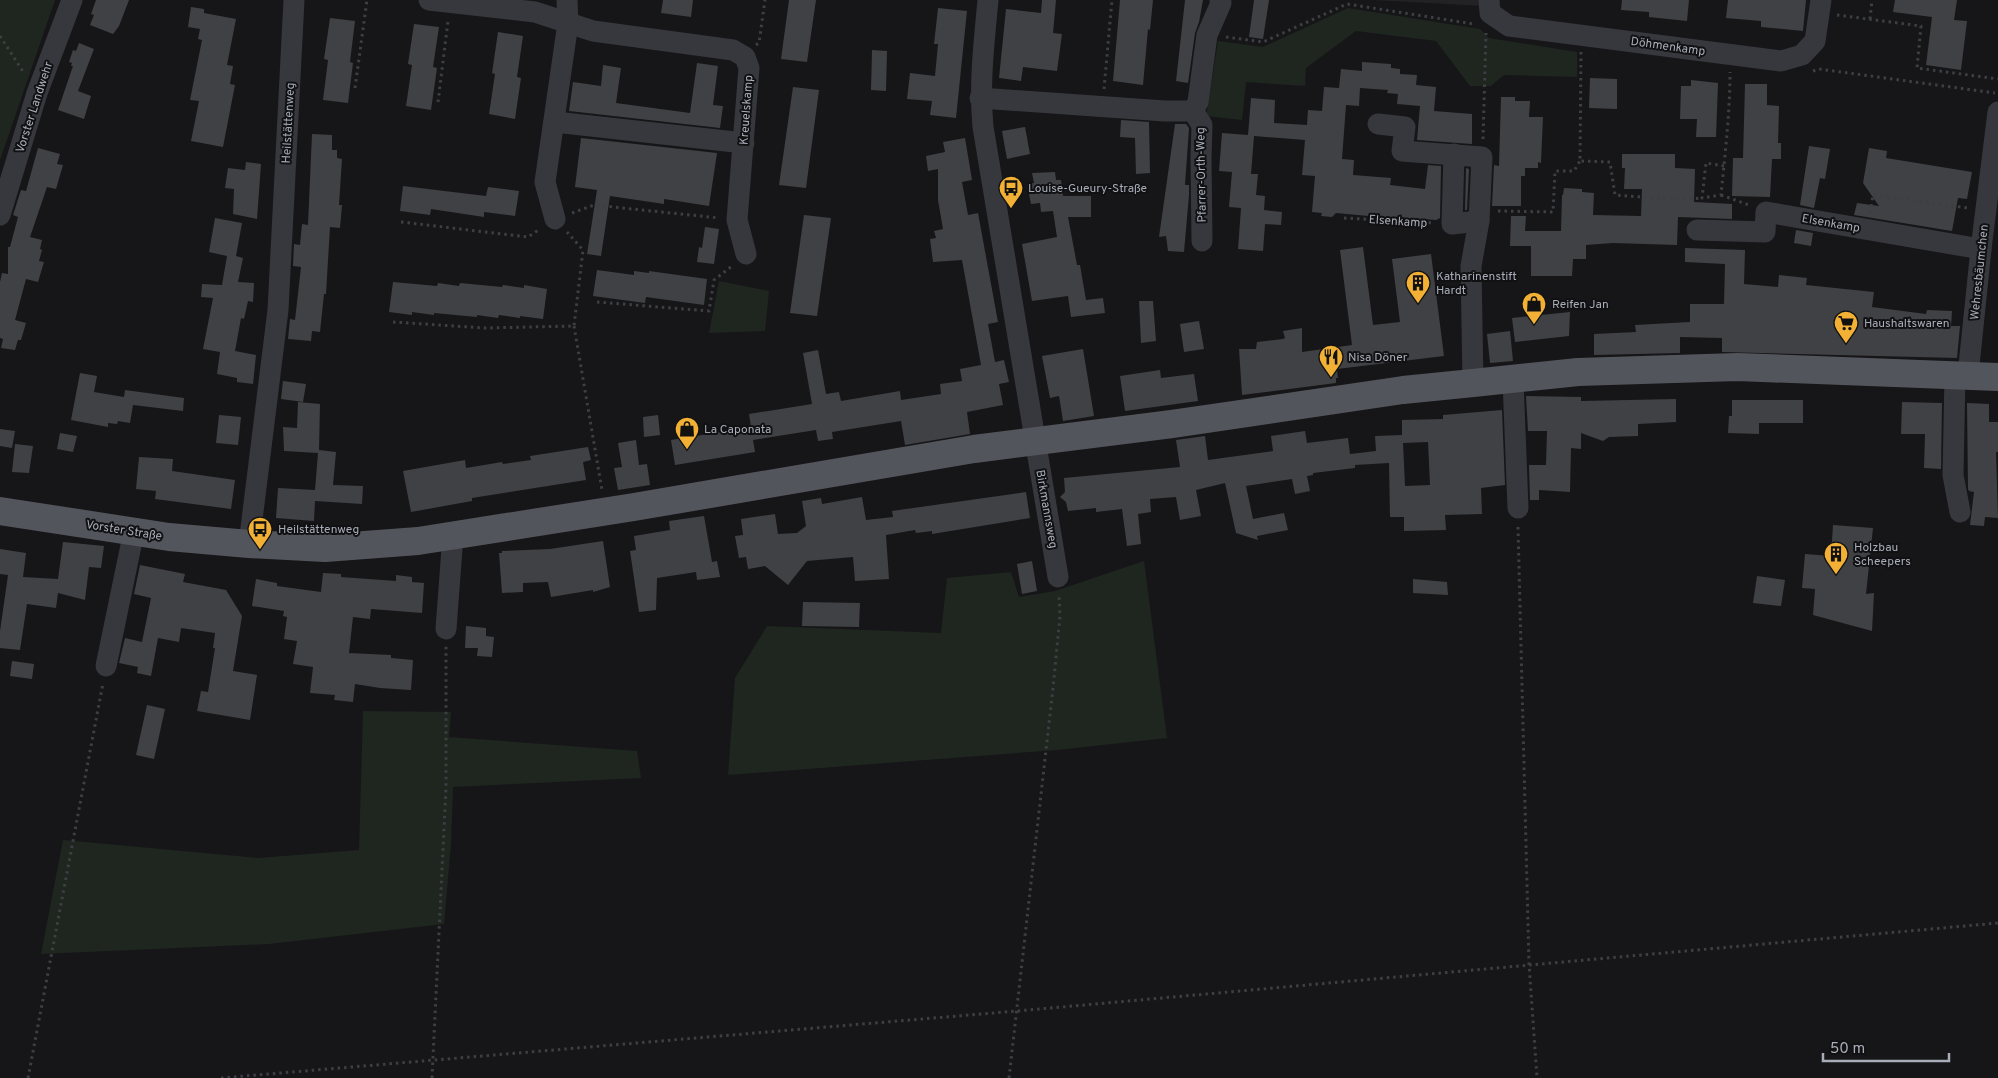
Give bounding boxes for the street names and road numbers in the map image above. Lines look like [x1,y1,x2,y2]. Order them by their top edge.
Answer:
street label: Döhmenkamp [1630,34,1706,60]
street label: Vorster Landwehr [13,59,57,155]
street label: Kreuelskamp [737,74,757,146]
street label: Heilstättenweg [279,82,299,164]
street label: Pfarrer-Orth-Weg [1193,127,1211,223]
street label: Elsenkamp [1800,211,1861,237]
street label: Elsenkamp [1368,212,1428,232]
street label: Wehresbäumchen [1967,224,1993,321]
street label: Birkmannsweg [1031,469,1061,550]
street label: Vorster Straße [85,517,163,545]

